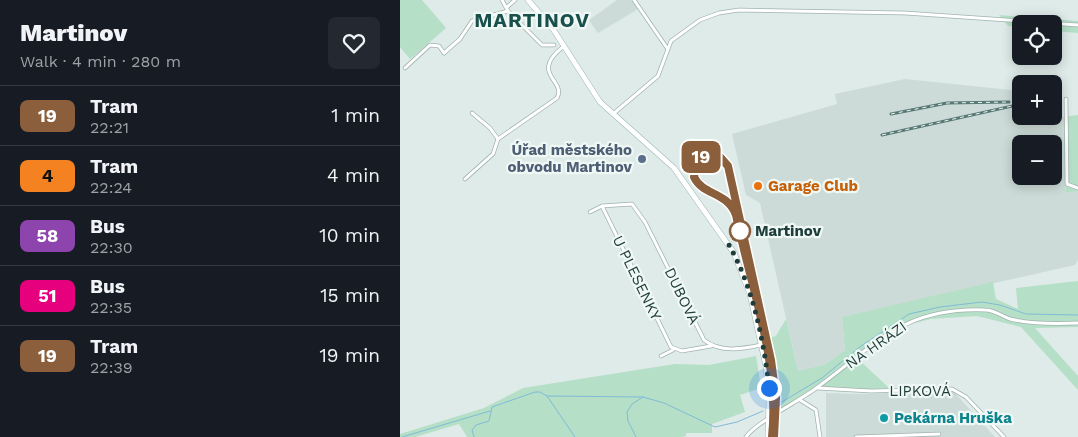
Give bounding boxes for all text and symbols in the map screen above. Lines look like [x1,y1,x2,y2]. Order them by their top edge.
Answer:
district label: MARTINOV [474,8,590,32]
map controls [1012,15,1062,185]
button: locate [1012,15,1062,65]
button: heart [328,17,380,69]
text: Martinov [20,19,127,47]
text: Walk · 4 min · 280 m [20,52,181,71]
button: + [1012,75,1062,125]
text: Tram [90,95,138,118]
text: 1 min [331,104,380,127]
text: 19 [38,105,57,126]
text: 22:21 [90,118,129,137]
button: − [1012,135,1062,185]
place label: Úřad městského obvodu Martinov [507,141,633,176]
line badge: 19 [678,141,724,173]
text: 19 [692,146,710,167]
marker: Úřad městského obvodu Martinov [636,153,648,165]
text: Tram [90,155,138,178]
text: 4 min [327,164,380,187]
text: 4 [42,165,53,186]
place label: Garage Club [768,177,858,195]
text: 22:24 [90,178,132,197]
marker: Garage Club [752,180,764,192]
text: Bus [90,215,125,238]
marker: Martinov [729,220,751,242]
place label: Martinov [755,222,822,240]
text: 10 min [319,224,380,247]
text: 58 [37,225,58,246]
street label: U PLESENKY [609,233,665,324]
text: 22:30 [90,238,133,257]
street label: DUBOVÁ [661,265,703,327]
text: Bus [90,275,125,298]
text: 15 min [320,284,380,307]
text: 51 [38,285,57,306]
text: 22:35 [90,298,132,317]
street label: NA HRÁZI [842,317,910,373]
text: Tram [90,335,138,358]
text: 19 min [319,344,380,367]
text: 19 [38,345,57,366]
text: 22:39 [90,358,133,377]
your location [757,376,782,401]
street label: LIPKOVÁ [889,382,951,400]
place label: Pekárna Hruška [894,409,1012,427]
marker: Pekárna Hruška [878,412,890,424]

